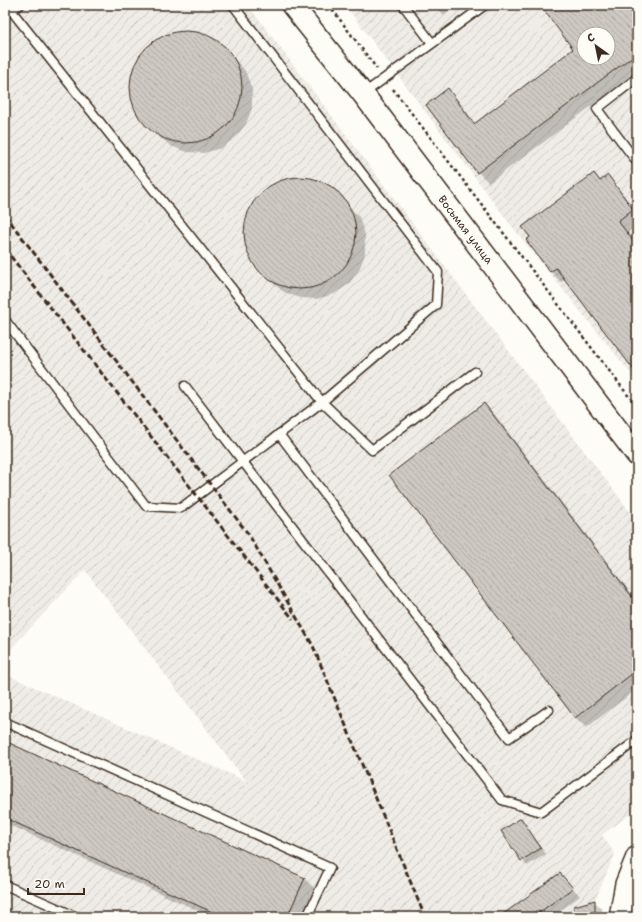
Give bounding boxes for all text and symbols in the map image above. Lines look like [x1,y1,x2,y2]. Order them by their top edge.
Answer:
north arrow [576,26,616,66]
text: С [584,30,598,46]
street label: Восьмая улица [435,192,497,267]
scale bar [28,870,84,896]
text: 20 m [34,876,65,892]

